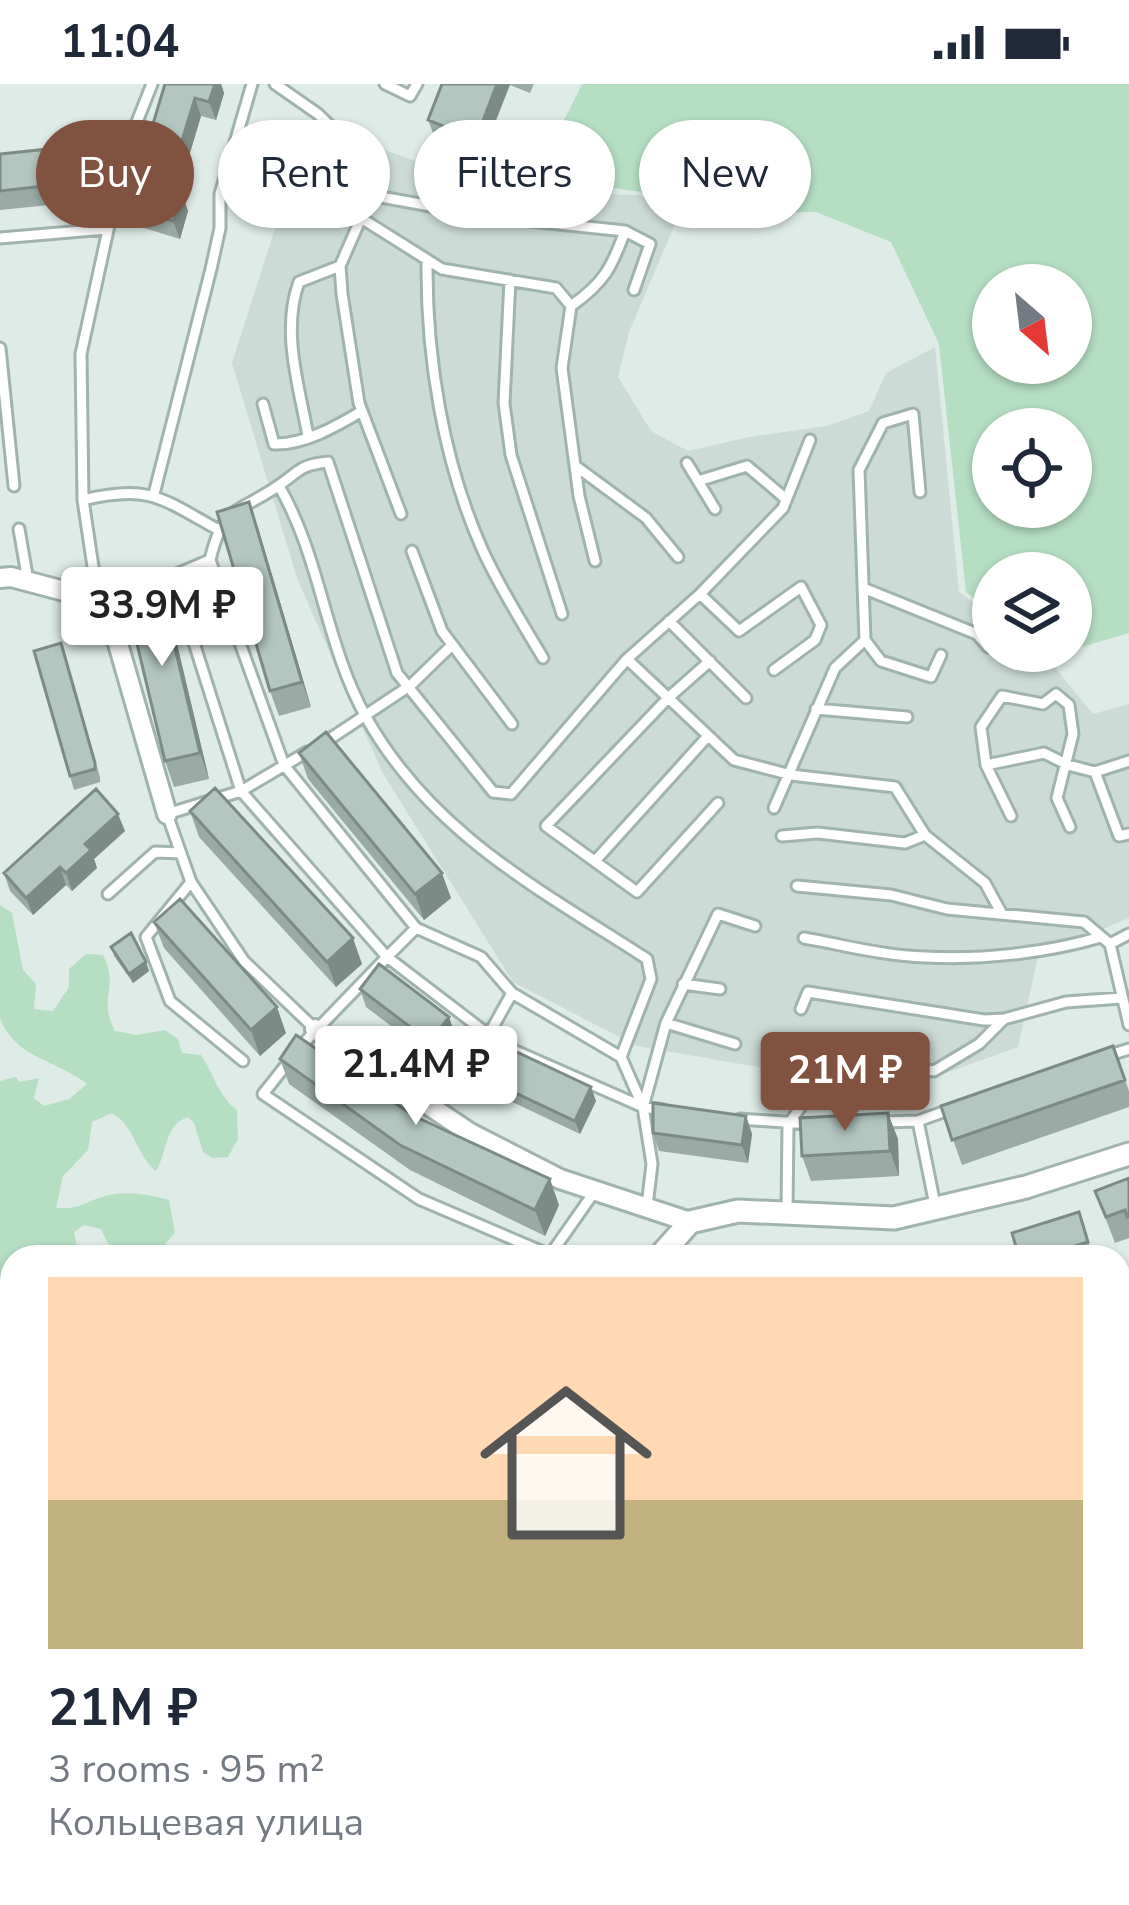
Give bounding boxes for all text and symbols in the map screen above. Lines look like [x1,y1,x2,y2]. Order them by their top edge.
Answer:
text: 11:04 [60,12,179,73]
chip: Buy [36,120,194,228]
chip: Rent [218,120,390,228]
chip: Filters [414,120,615,228]
chip: New [639,120,811,228]
north arrow [972,264,1092,384]
map controls [972,264,1092,672]
button: locate [972,408,1092,528]
button: layers [972,552,1092,672]
pin: 33.9M ₽ [51,567,273,669]
text: 33.9M ₽ [88,579,236,632]
pin: 21.4M ₽ [305,1026,527,1128]
pin: 21M ₽ [761,1032,929,1134]
text: 21.4M ₽ [342,1038,490,1091]
text: 21M ₽ [788,1044,902,1097]
icon: home [458,1355,674,1571]
text: 21M ₽ [48,1673,198,1743]
text: 3 rooms · 95 m² [48,1743,325,1796]
text: Кольцевая улица [48,1796,364,1849]

